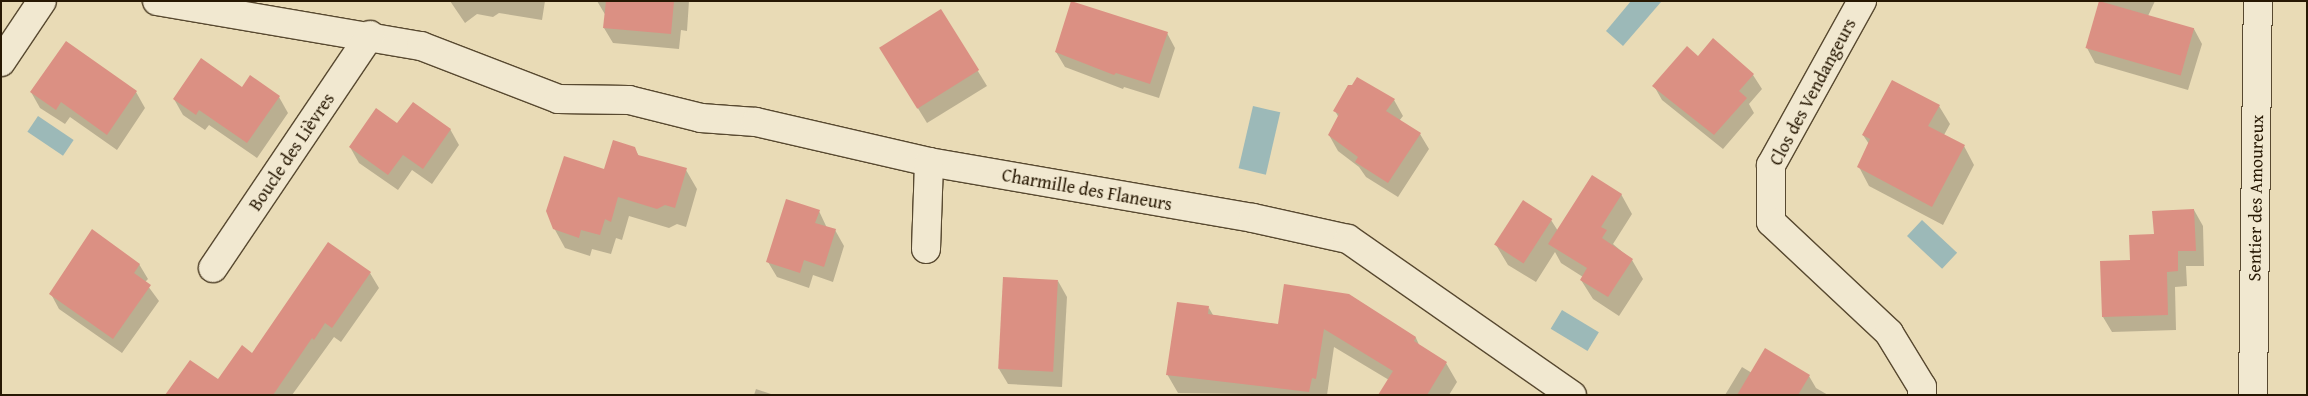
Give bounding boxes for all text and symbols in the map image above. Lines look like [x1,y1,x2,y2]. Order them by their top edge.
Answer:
street label: Clos des Vendangeurs [1765,15,1861,169]
street label: Boucle des Lièvres [245,89,339,215]
street label: Sentier des Amoureux [2244,114,2268,282]
street label: Charmille des Flaneurs [1000,164,1174,216]

